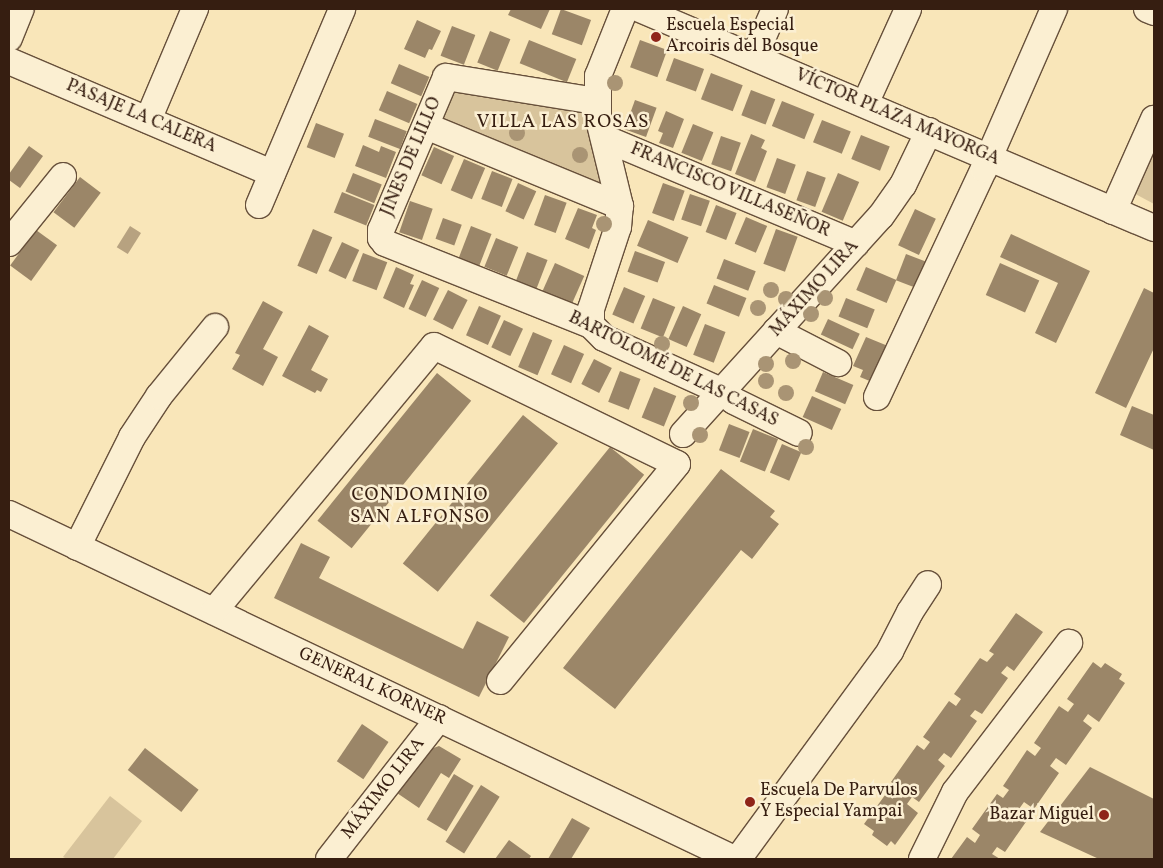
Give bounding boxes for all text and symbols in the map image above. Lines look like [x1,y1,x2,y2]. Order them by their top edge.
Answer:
place label: Escuela Especial Arcoiris del Bosque [666,16,818,58]
marker: Escuela Especial Arcoiris del Bosque [650,31,662,43]
street label: VÍCTOR PLAZA MAYORGA [791,65,1003,171]
street label: PASAJE LA CALERA [62,76,220,158]
street label: JINES DE LILLO [377,94,447,220]
district label: VILLA LAS ROSAS [475,112,651,134]
street label: FRANCISCO VILLASEÑOR [626,139,834,243]
street label: MÁXIMO LIRA [766,236,864,342]
street label: BARTOLOMÉ DE LAS CASAS [564,308,782,432]
district label: CONDOMINIO SAN ALFONSO [349,485,491,529]
street label: GENERAL KORNER [295,643,449,731]
street label: MÁXIMO LIRA [338,734,430,844]
place label: Escuela De Parvulos Y Especial Yampai [760,781,918,824]
marker: Escuela De Parvulos Y Especial Yampai [744,796,756,808]
place label: Bazar Miguel [989,804,1094,826]
marker: Bazar Miguel [1098,809,1110,821]

